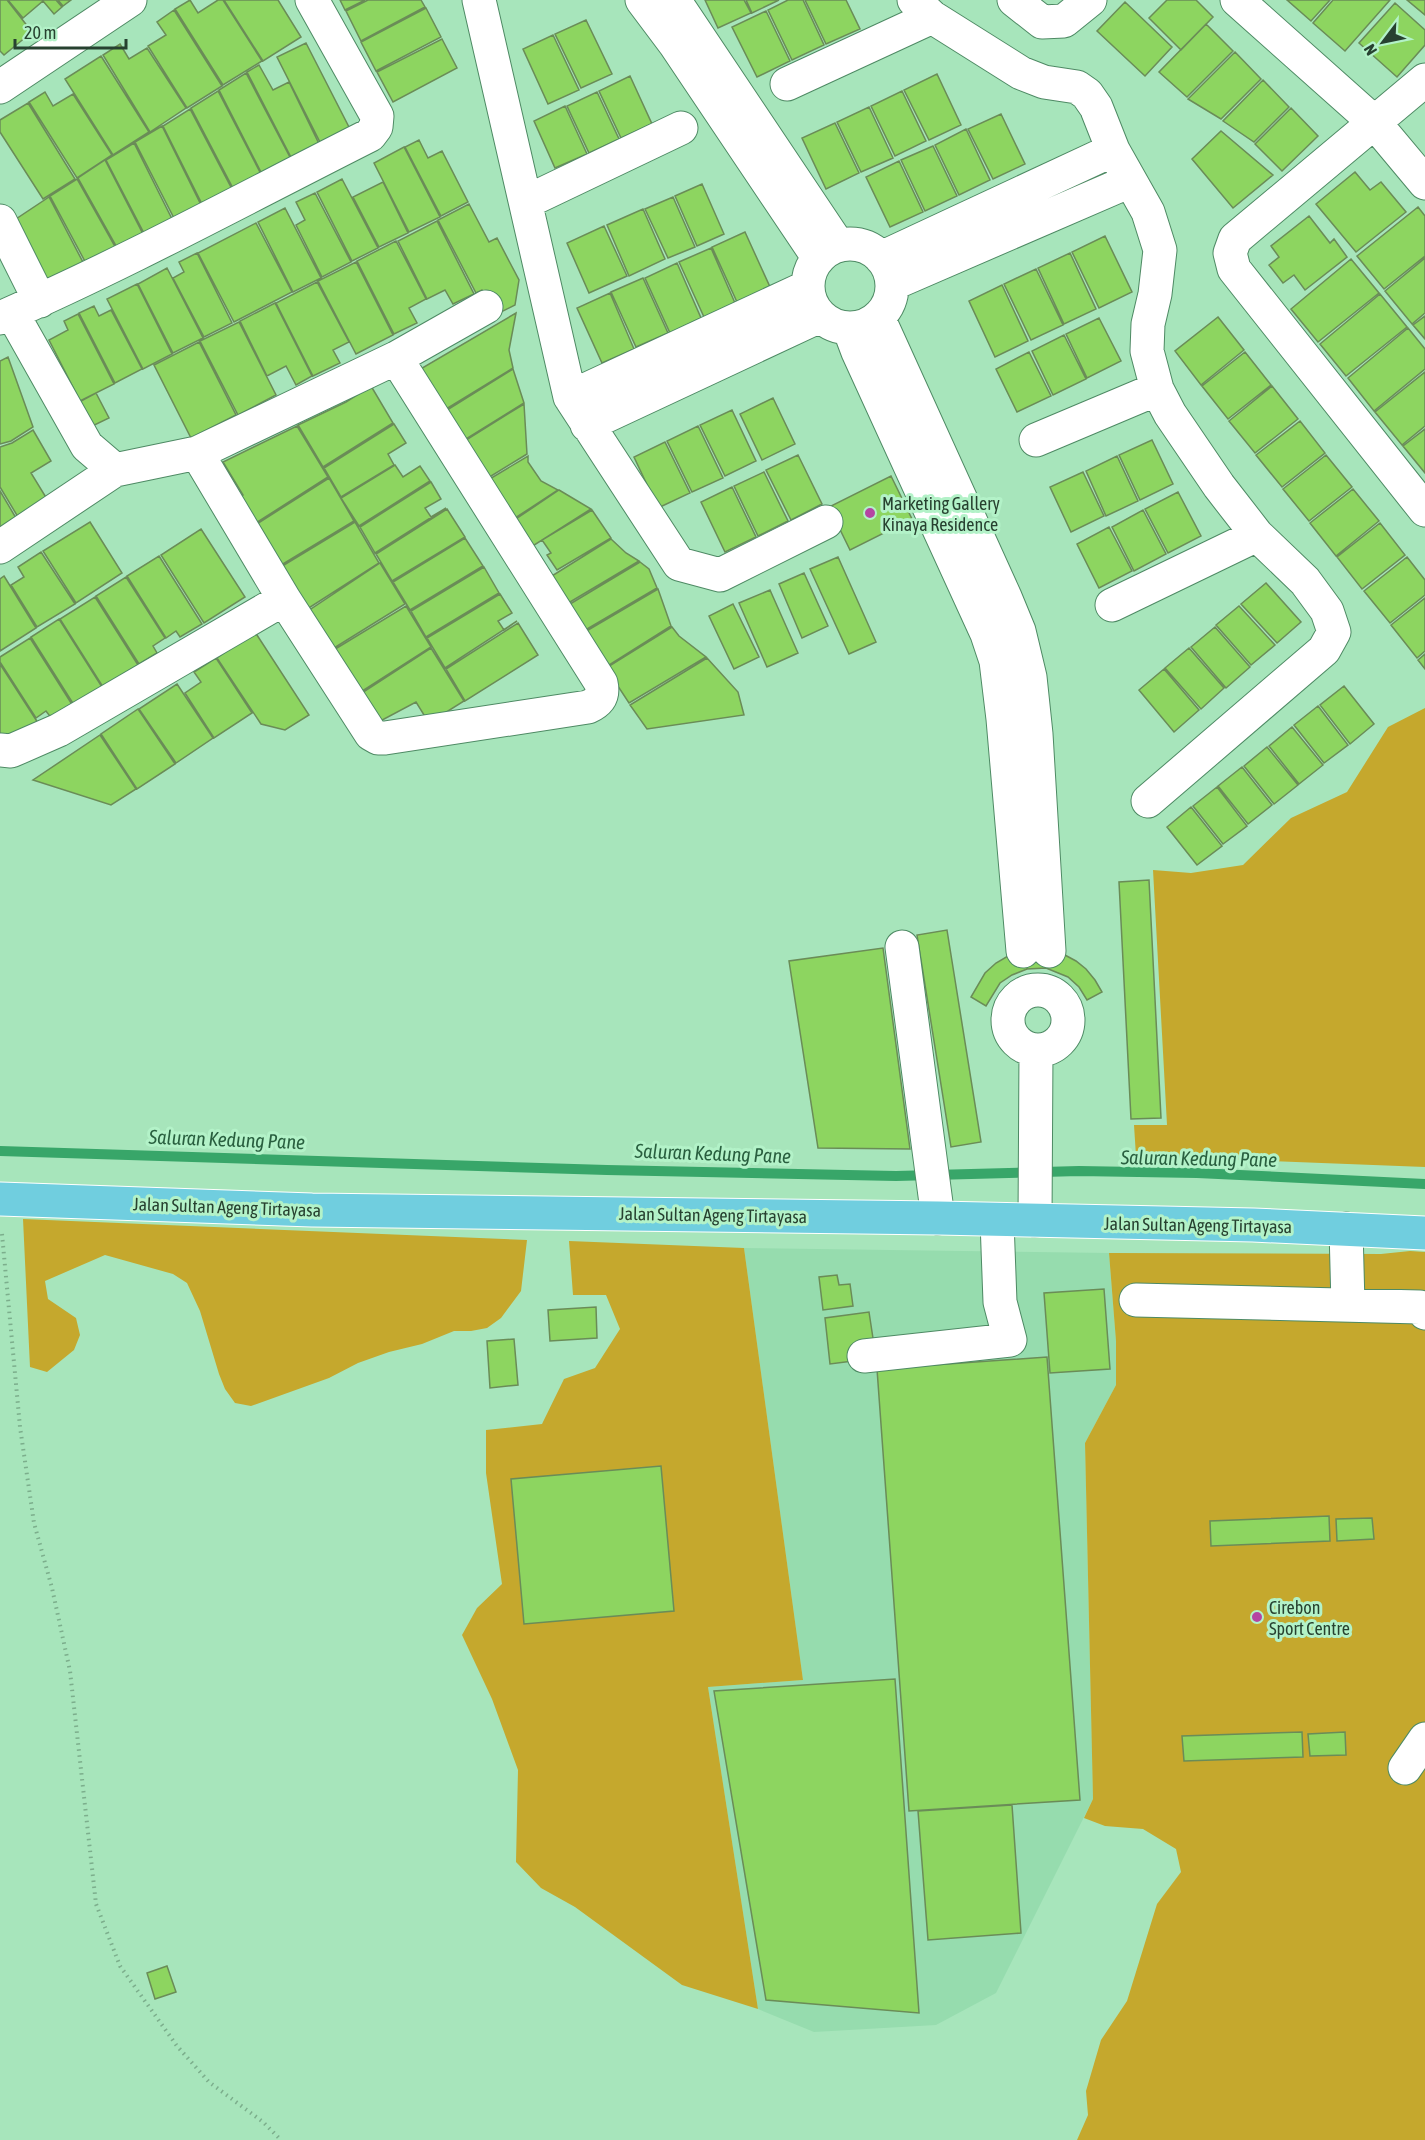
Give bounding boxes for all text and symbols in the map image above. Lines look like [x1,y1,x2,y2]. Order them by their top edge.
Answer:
scale bar [15,12,126,50]
north arrow [1353,12,1413,72]
text: 20 m [24,22,56,43]
text: N [1360,41,1380,59]
place label: Marketing Gallery Kinaya Residence [882,493,1000,535]
marker: Marketing Gallery Kinaya Residence [863,506,877,520]
water label: Saluran Kedung Pane [147,1125,306,1153]
water label: Saluran Kedung Pane [633,1139,792,1167]
water label: Saluran Kedung Pane [1120,1145,1277,1171]
street label: Jalan Sultan Ageng Tirtayasa [133,1193,321,1221]
street label: Jalan Sultan Ageng Tirtayasa [619,1203,807,1227]
street label: Jalan Sultan Ageng Tirtayasa [1104,1213,1292,1237]
place label: Cirebon Sport Centre [1269,1597,1350,1639]
marker: Cirebon Sport Centre [1250,1610,1264,1624]

